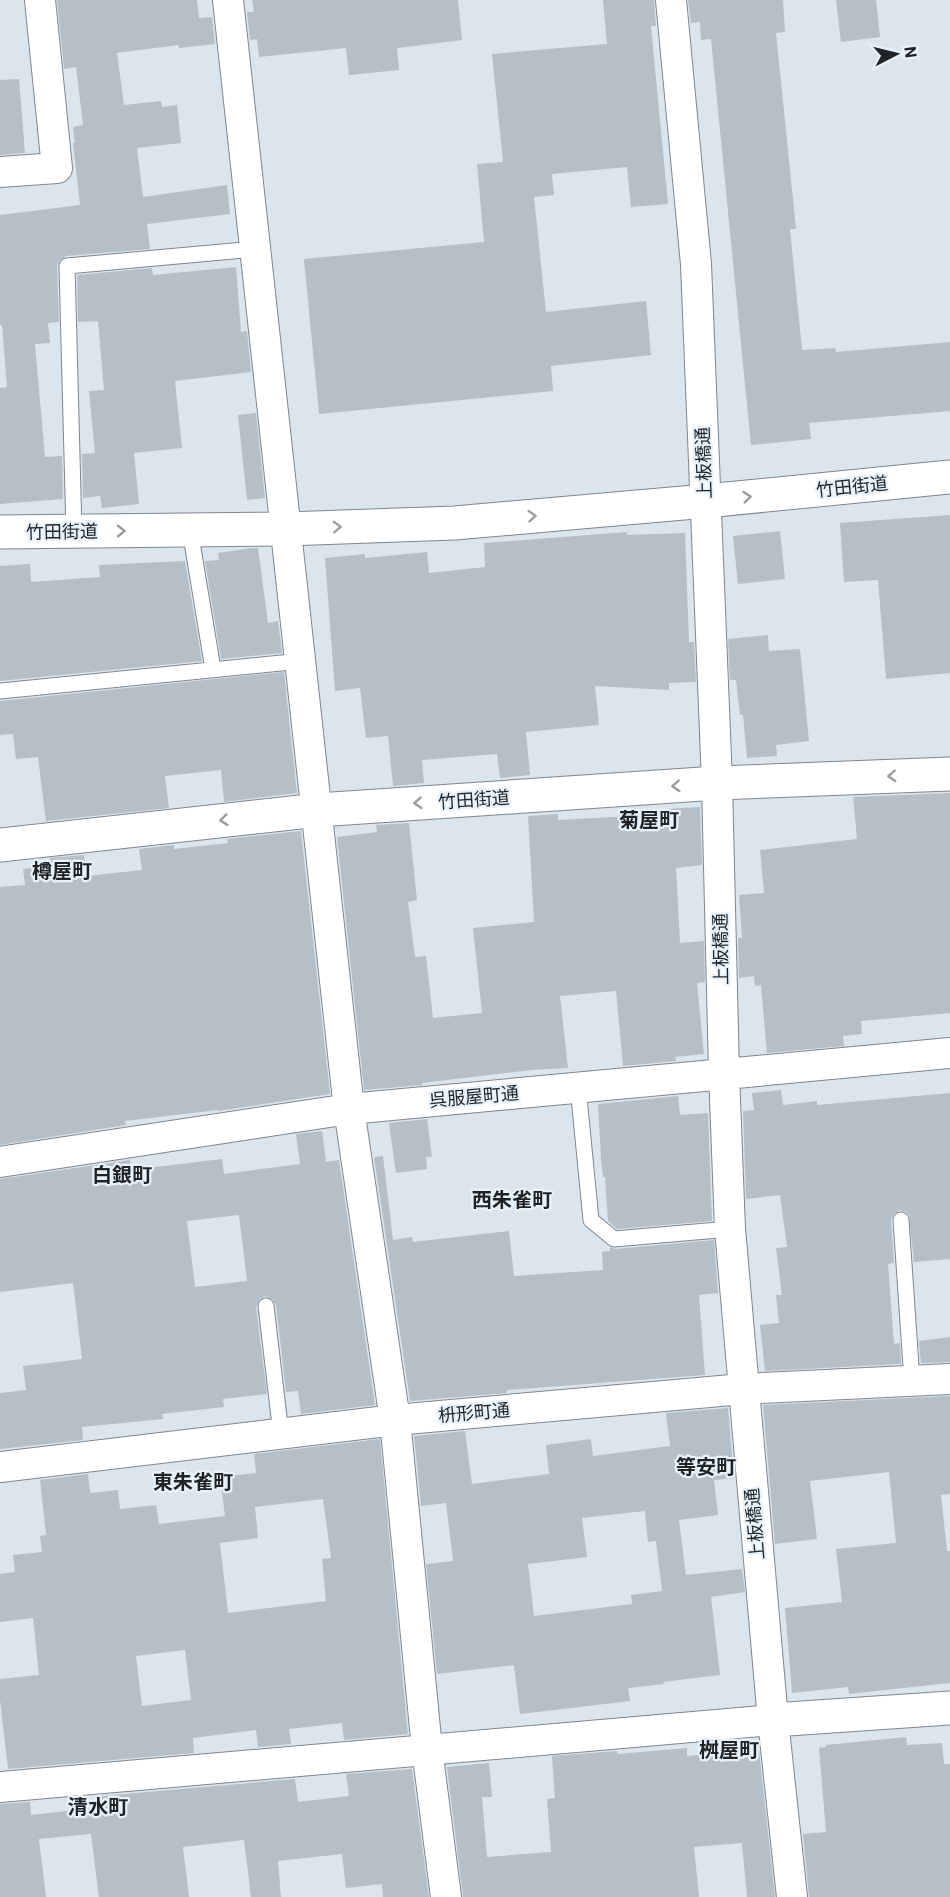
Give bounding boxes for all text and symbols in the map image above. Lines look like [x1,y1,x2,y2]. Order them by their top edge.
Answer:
north arrow [866,24,926,84]
text: N [900,45,921,59]
street label: 上板橋通 [692,427,715,499]
street label: 竹田街道 [815,472,889,501]
one-way arrow [743,491,752,504]
one-way arrow [528,510,537,523]
street label: 竹田街道 [26,520,98,543]
one-way arrow [333,521,342,533]
one-way arrow [117,525,126,537]
one-way arrow [887,770,896,783]
one-way arrow [671,779,680,792]
street label: 竹田街道 [437,787,511,812]
one-way arrow [414,797,423,810]
district label: 菊屋町 [619,808,679,832]
one-way arrow [220,813,229,826]
district label: 樽屋町 [32,859,92,883]
street label: 上板橋通 [709,913,732,985]
street label: 呉服屋町通 [428,1082,520,1111]
district label: 白銀町 [92,1163,152,1187]
district label: 西朱雀町 [472,1188,552,1212]
street label: 枡形町通 [437,1399,511,1426]
district label: 等安町 [676,1455,736,1479]
district label: 東朱雀町 [153,1470,233,1494]
street label: 上板橋通 [741,1487,768,1561]
district label: 桝屋町 [699,1738,759,1762]
district label: 清水町 [68,1795,128,1819]

